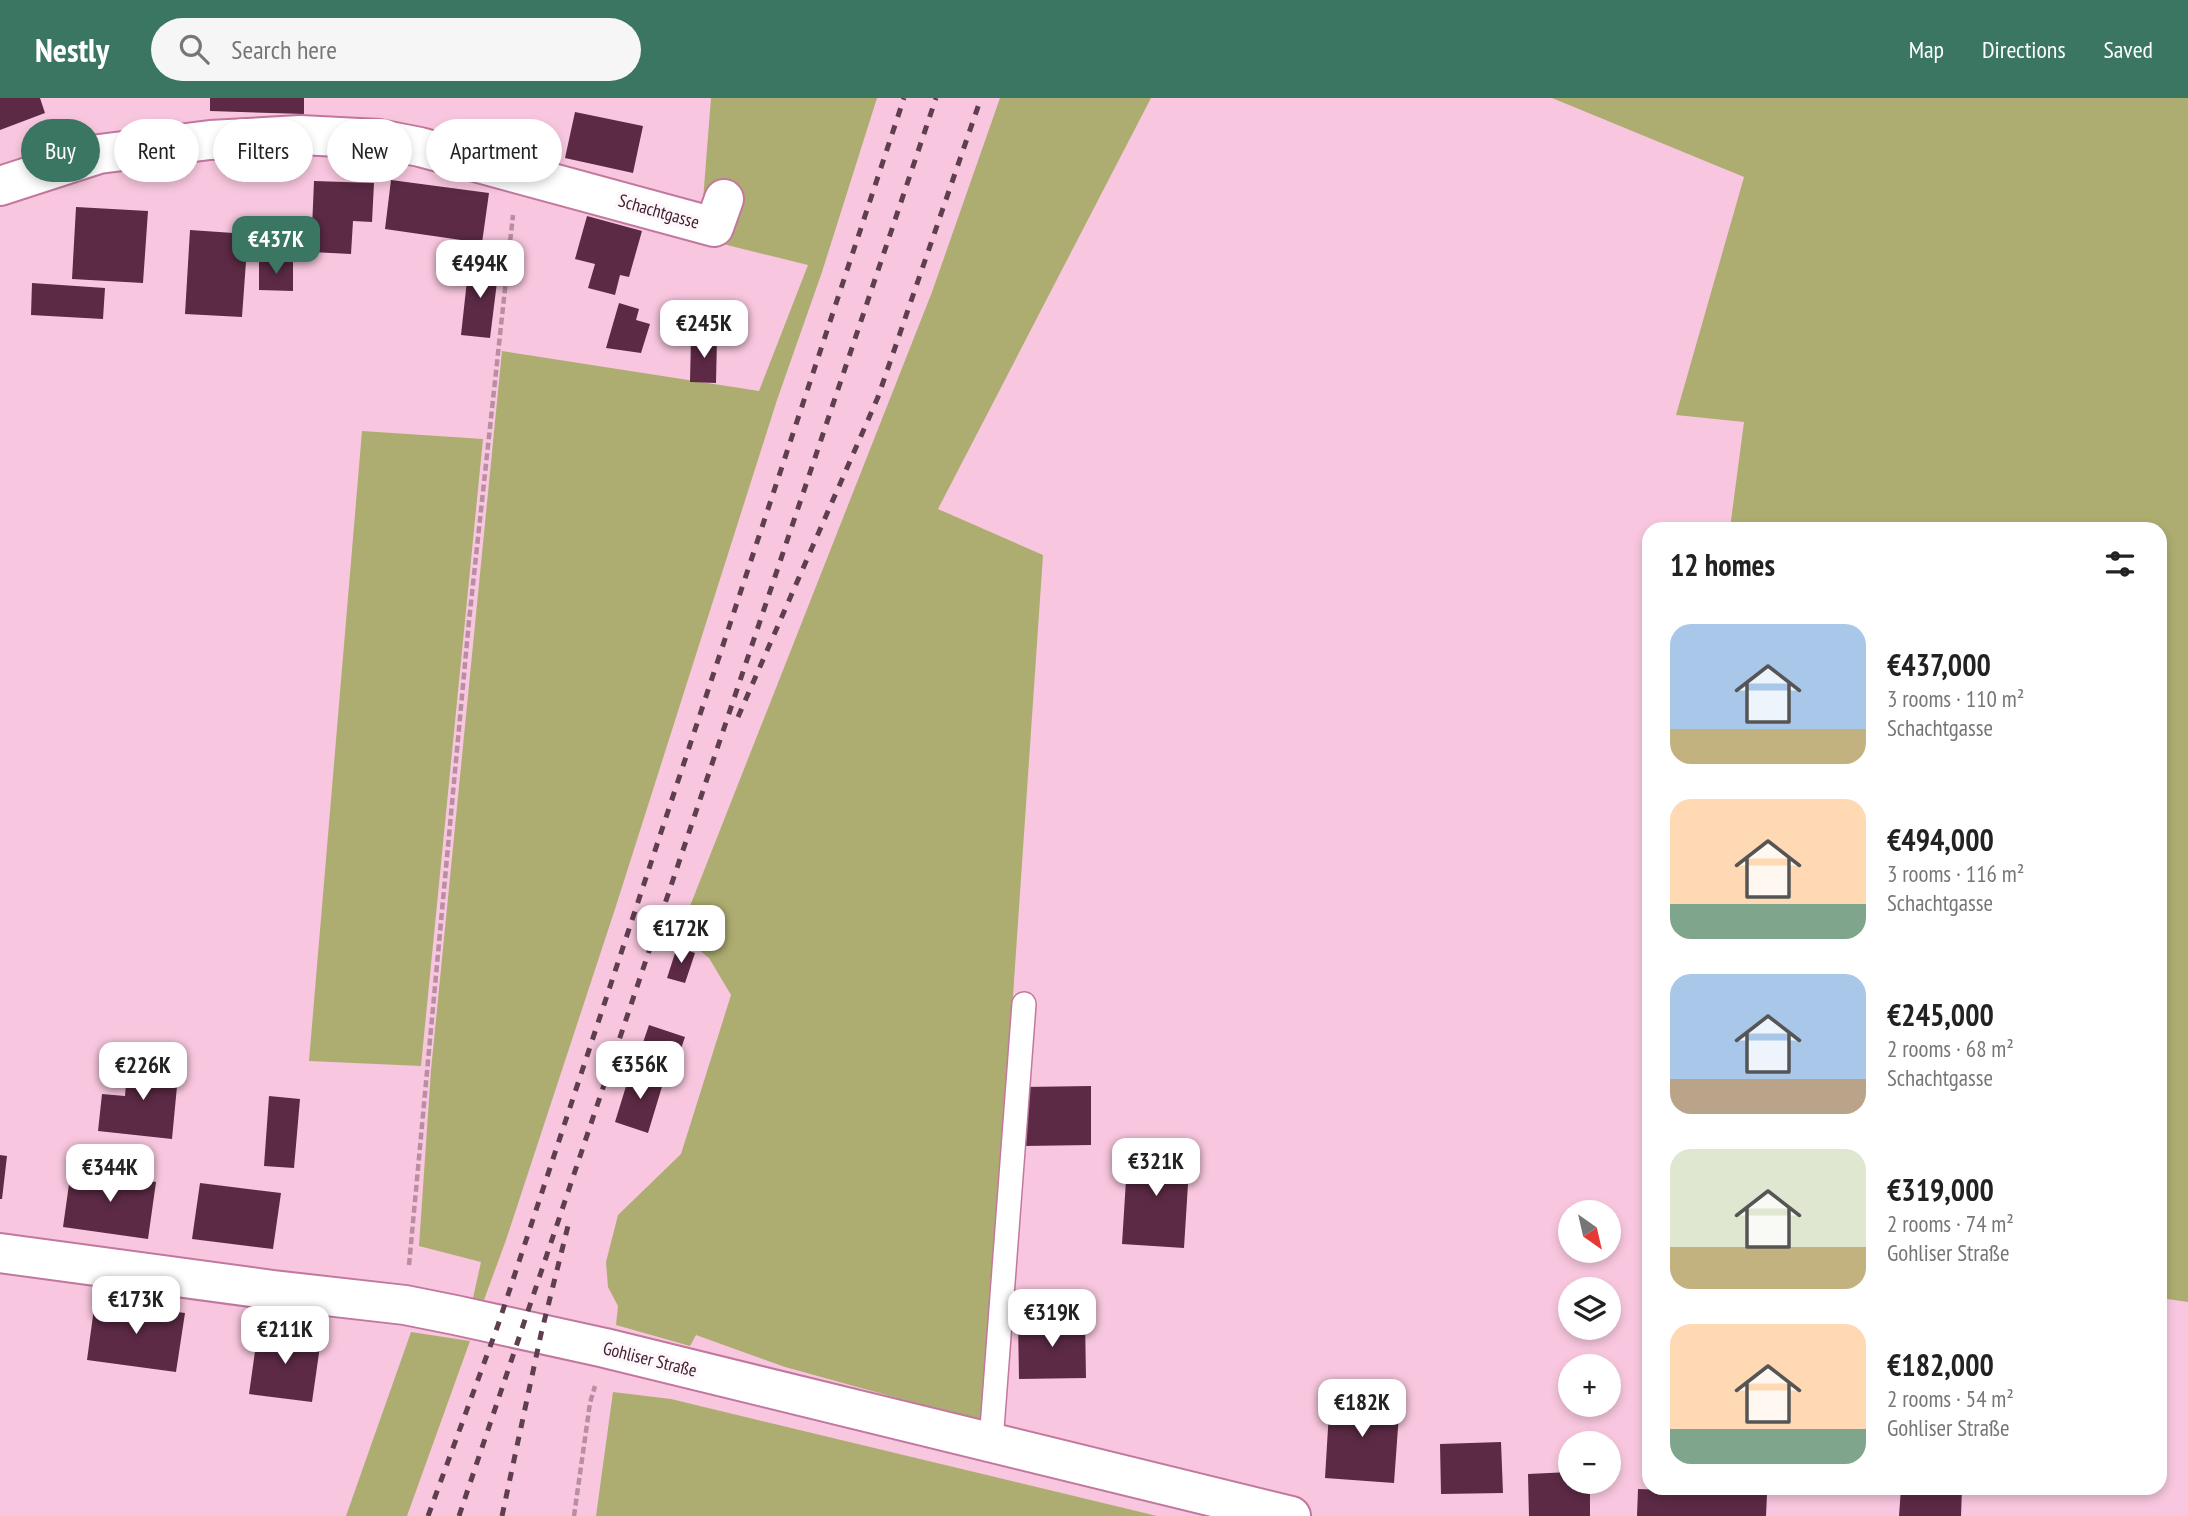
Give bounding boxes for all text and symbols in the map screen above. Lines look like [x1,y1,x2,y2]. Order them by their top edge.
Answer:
search box [151,18,641,81]
text: Nestly [35,28,109,71]
icon: search [175,30,213,68]
text: Search here [231,33,337,66]
text: Map [1909,34,1944,65]
text: Directions [1982,34,2066,65]
text: Saved [2104,34,2153,65]
chip: Buy [21,119,100,182]
chip: Rent [114,119,199,182]
chip: Filters [213,119,313,182]
chip: New [327,119,412,182]
chip: Apartment [426,119,562,182]
street label: Schachtgasse [616,189,702,233]
pin: €437K [227,216,325,276]
text: €437K [248,224,304,253]
pin: €494K [431,240,529,300]
text: €494K [452,248,508,277]
pin: €245K [655,300,753,360]
text: €245K [676,308,732,337]
text: 12 homes [1670,545,1775,584]
icon: filters [2101,545,2139,583]
text: €437,000 [1887,645,1991,684]
icon: home [1726,652,1810,736]
text: 3 rooms · 110 m² [1887,684,2024,713]
text: Schachtgasse [1887,713,1993,742]
text: €494,000 [1887,820,1994,859]
icon: home [1726,827,1810,911]
text: 3 rooms · 116 m² [1887,859,2024,888]
text: Schachtgasse [1887,888,1993,917]
pin: €172K [632,906,730,965]
text: €172K [653,913,709,942]
text: €245,000 [1887,995,1994,1034]
icon: home [1726,1002,1810,1086]
text: 2 rooms · 68 m² [1887,1034,2014,1063]
pin: €226K [94,1042,192,1102]
pin: €356K [591,1042,689,1101]
text: €356K [612,1049,668,1078]
text: €226K [115,1050,171,1079]
text: Schachtgasse [1887,1063,1993,1092]
pin: €321K [1107,1138,1205,1198]
pin: €344K [61,1144,159,1204]
text: €321K [1128,1146,1184,1175]
text: €344K [82,1152,138,1181]
text: €319,000 [1887,1170,1994,1209]
icon: home [1726,1177,1810,1261]
north arrow [1558,1200,1620,1264]
map controls [1558,1200,1621,1494]
text: 2 rooms · 74 m² [1887,1209,2014,1238]
text: Gohliser Straße [1887,1238,2010,1267]
pin: €173K [87,1276,185,1336]
button: layers [1558,1277,1621,1340]
text: €173K [108,1284,164,1313]
pin: €319K [1003,1290,1101,1349]
text: €319K [1024,1297,1080,1326]
pin: €211K [236,1306,334,1366]
text: €211K [257,1314,313,1343]
street label: Gohliser Straße [601,1336,699,1382]
text: €182,000 [1887,1345,1994,1384]
icon: home [1726,1352,1810,1436]
button: + [1558,1354,1621,1417]
pin: €182K [1313,1380,1411,1439]
text: 2 rooms · 54 m² [1887,1384,2014,1413]
text: €182K [1334,1387,1390,1416]
text: Gohliser Straße [1887,1413,2010,1442]
button: − [1558,1431,1621,1494]

